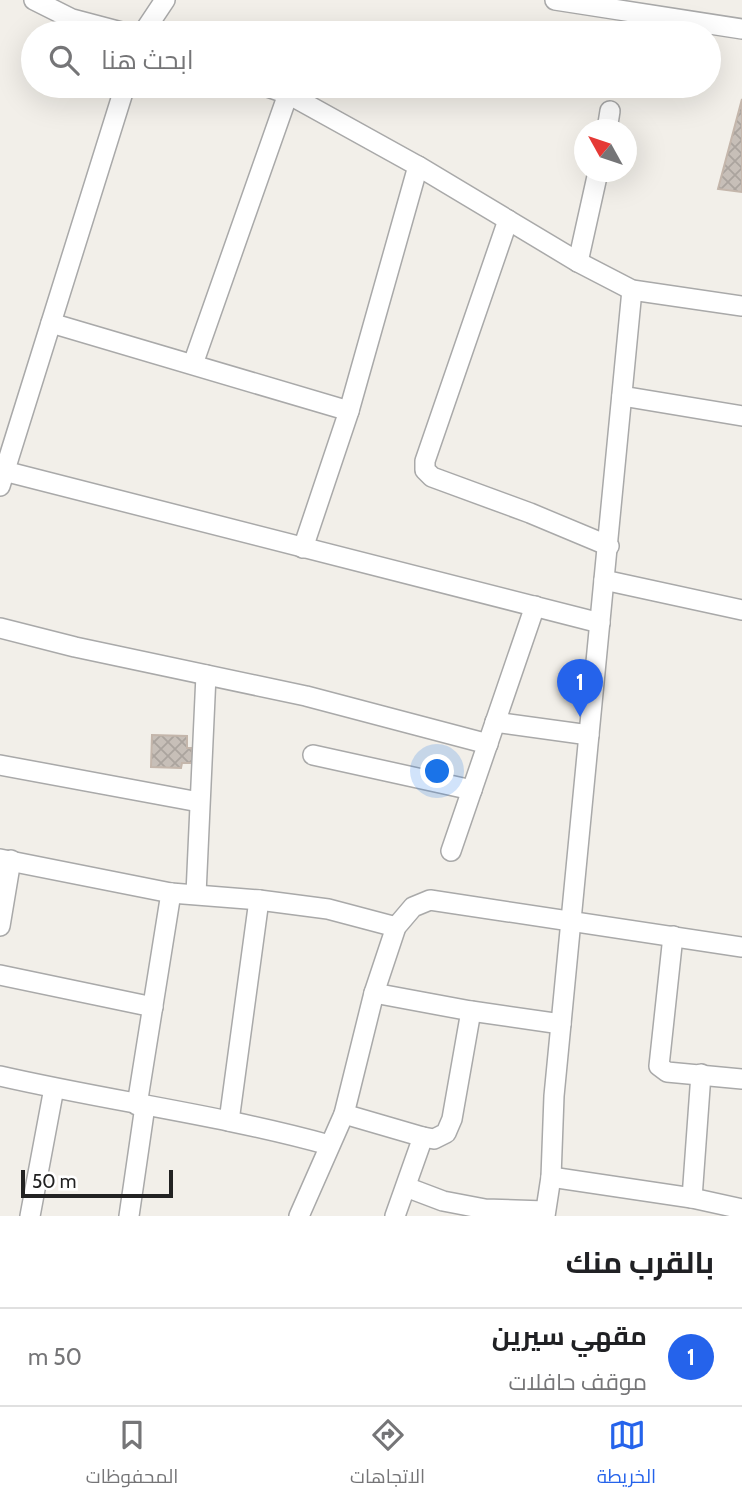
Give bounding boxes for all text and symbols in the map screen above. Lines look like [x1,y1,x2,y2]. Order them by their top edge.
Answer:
search box [21,21,721,98]
icon: search [45,41,83,79]
text: ابحث هنا [101,44,194,76]
north arrow [574,119,637,182]
pin: 1 [557,659,603,717]
your location [420,754,454,788]
scale bar [21,1167,173,1199]
text: 50 m [32,1170,76,1193]
text: بالقرب منك [566,1244,714,1281]
text: مقهي سيرين [492,1320,647,1352]
text: 50 m [28,1343,82,1371]
text: 1 [687,1343,695,1371]
text: موقف حافلات [508,1368,647,1396]
tab: المحفوظات [86,1416,178,1494]
tab: الاتجاهات [350,1416,425,1494]
tab: الخريطة [597,1416,656,1494]

